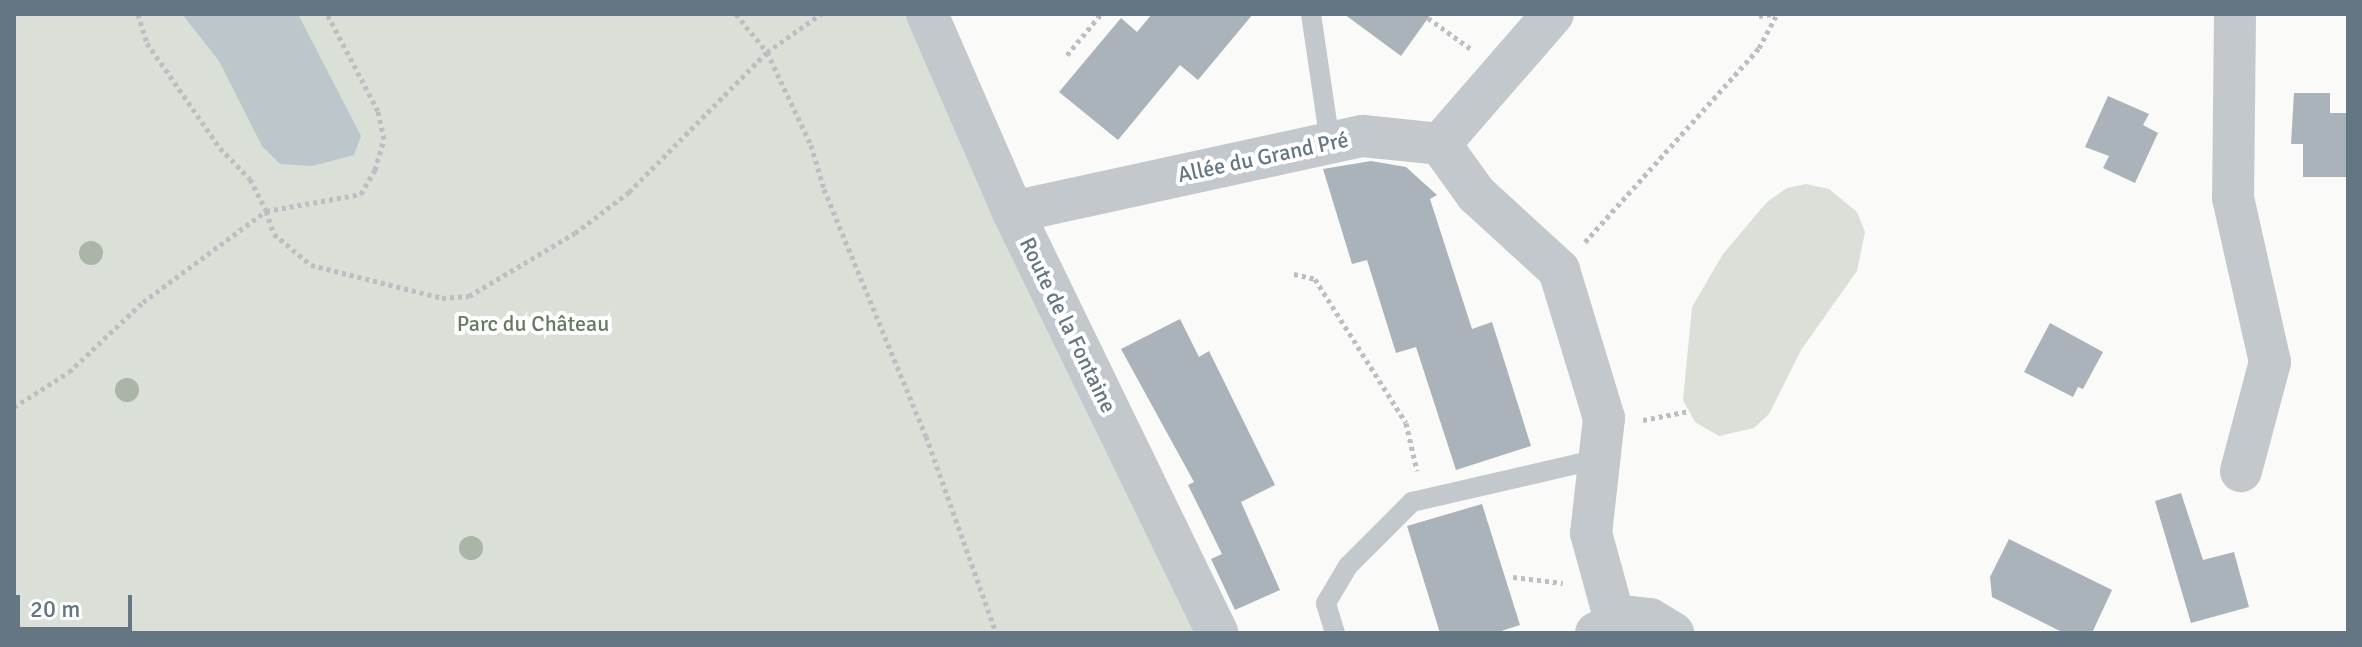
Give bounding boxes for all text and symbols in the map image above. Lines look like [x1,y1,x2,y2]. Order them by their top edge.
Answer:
street label: Allée du Grand Pré [1175,126,1351,188]
street label: Route de la Fontaine [1014,233,1122,417]
park label: Parc du Château [457,311,609,337]
scale bar [20,579,136,629]
text: 20 m [30,594,80,624]

